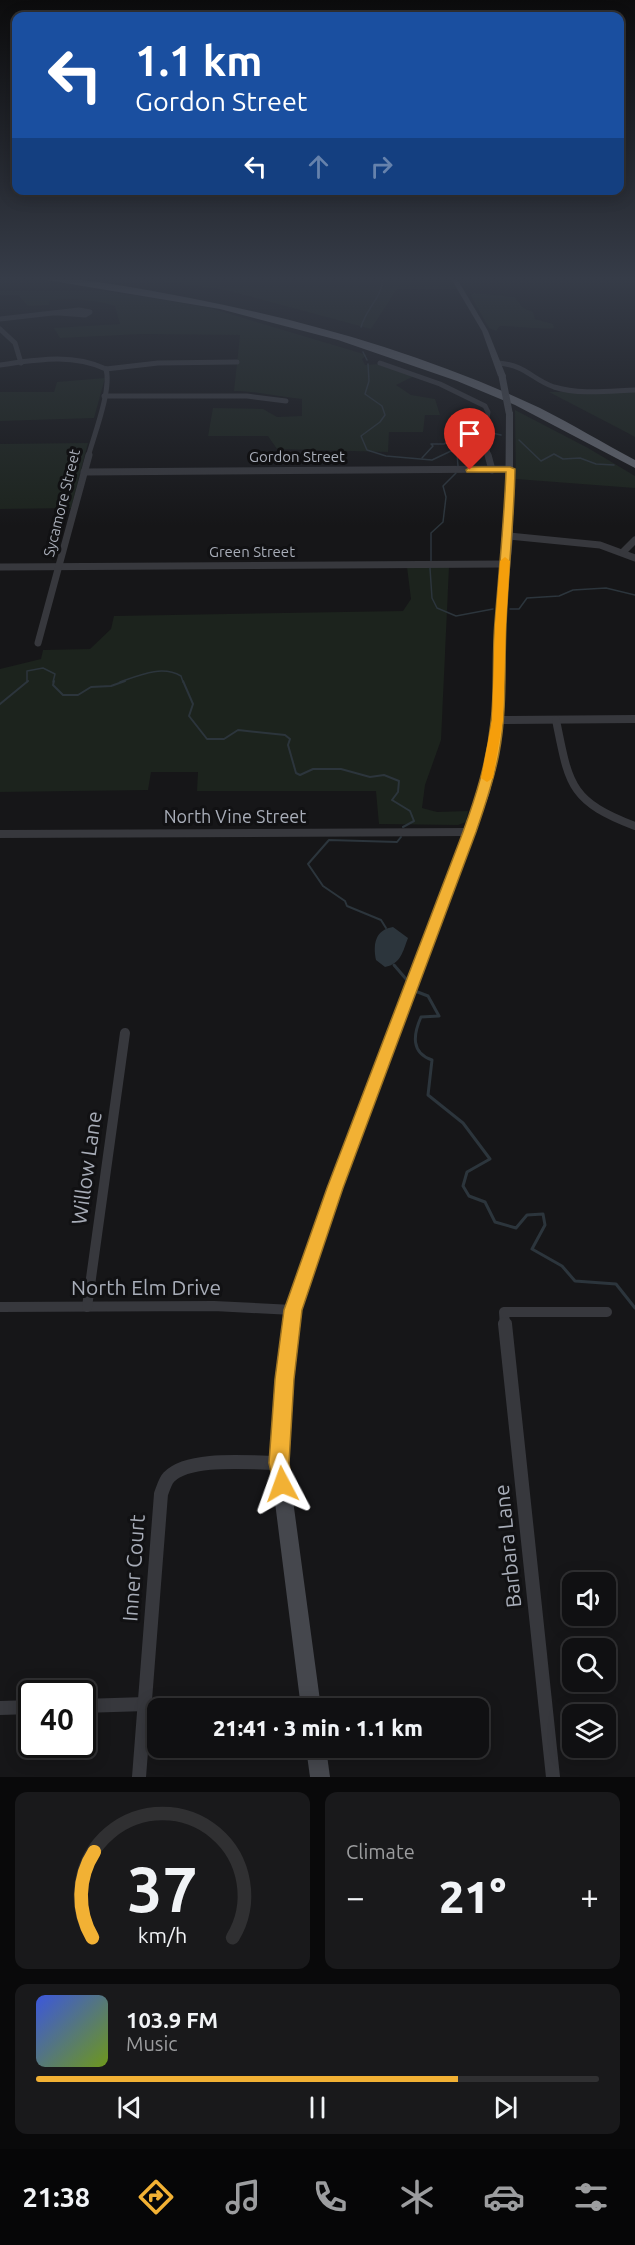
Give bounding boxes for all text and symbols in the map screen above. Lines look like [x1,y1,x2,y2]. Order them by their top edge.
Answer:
icon: left [36,36,114,114]
text: 1.1 km [135,37,262,84]
text: Gordon Street [135,86,307,116]
icon: left [239,150,272,183]
icon: ahead [302,150,335,183]
icon: right [365,150,398,183]
pin [444,408,495,470]
icon: arrive [453,417,486,450]
street label: Sycamore Street [40,447,83,559]
street label: Gordon Street [249,448,345,465]
street label: Green Street [209,543,295,560]
street label: North Vine Street [164,806,306,826]
street label: Willow Lane [66,1110,106,1226]
street label: North Elm Drive [71,1275,221,1299]
position arrow [250,1452,314,1516]
street label: Barbara Lane [489,1483,525,1609]
street label: Inner Court [117,1514,149,1622]
map controls [562,1572,616,1758]
button: sound [562,1572,616,1626]
button: search [562,1638,616,1692]
speed limit sign: 40 [18,1680,96,1758]
button: layers [562,1704,616,1758]
text: 21:41 · 3 min · 1.1 km [213,1715,423,1740]
text: Climate [346,1840,415,1863]
text: 37 [127,1854,198,1924]
text: 21° [439,1871,506,1922]
text: − [346,1878,365,1915]
text: + [580,1878,599,1915]
text: km/h [138,1923,187,1947]
text: 103.9 FM [126,2007,218,2032]
text: Music [126,2032,178,2055]
icon: previous [113,2091,146,2124]
icon: pause [301,2091,334,2124]
icon: next [489,2091,522,2124]
icon: directions [135,2176,177,2218]
icon: music [222,2176,264,2218]
icon: phone [309,2176,351,2218]
icon: climate [396,2176,438,2218]
icon: car [483,2176,525,2218]
icon: filters [570,2176,612,2218]
text: 21:38 [23,2182,90,2212]

